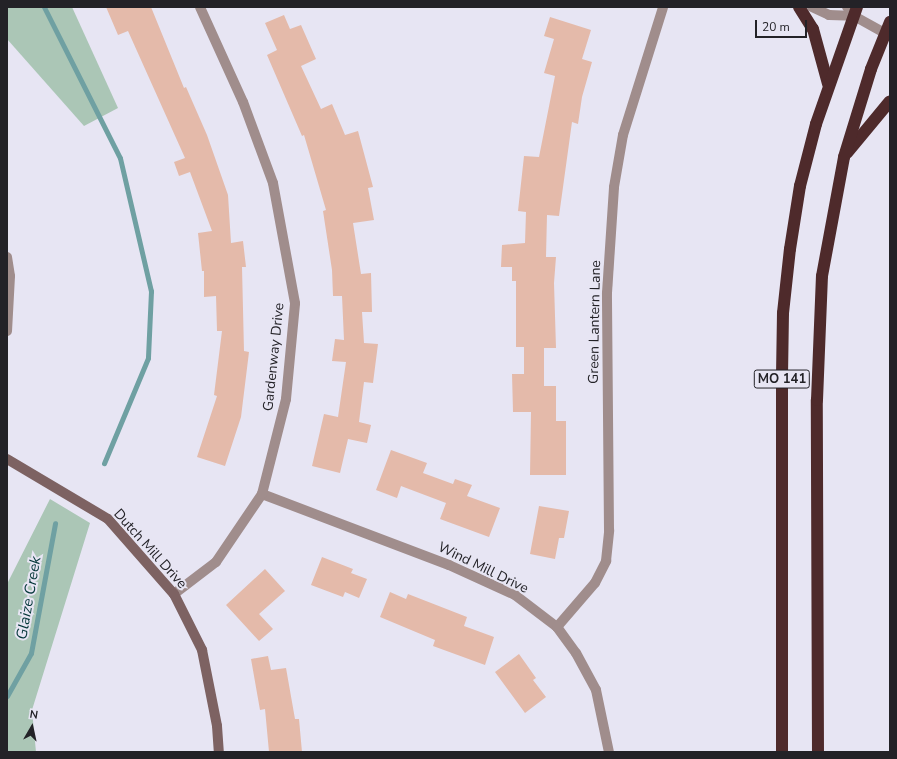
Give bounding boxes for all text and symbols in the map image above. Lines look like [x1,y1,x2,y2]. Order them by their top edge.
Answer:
scale bar [757,12,809,38]
text: 20 m [762,19,790,35]
street label: Green Lantern Lane [586,260,604,384]
street label: Gardenway Drive [260,302,288,412]
road number: MO 141 [753,368,811,390]
street label: Dutch Mill Drive [110,506,190,592]
street label: Wind Mill Drive [435,539,531,597]
water label: Glaize Creek [13,555,45,641]
north arrow [12,707,52,747]
text: N [29,707,39,723]

